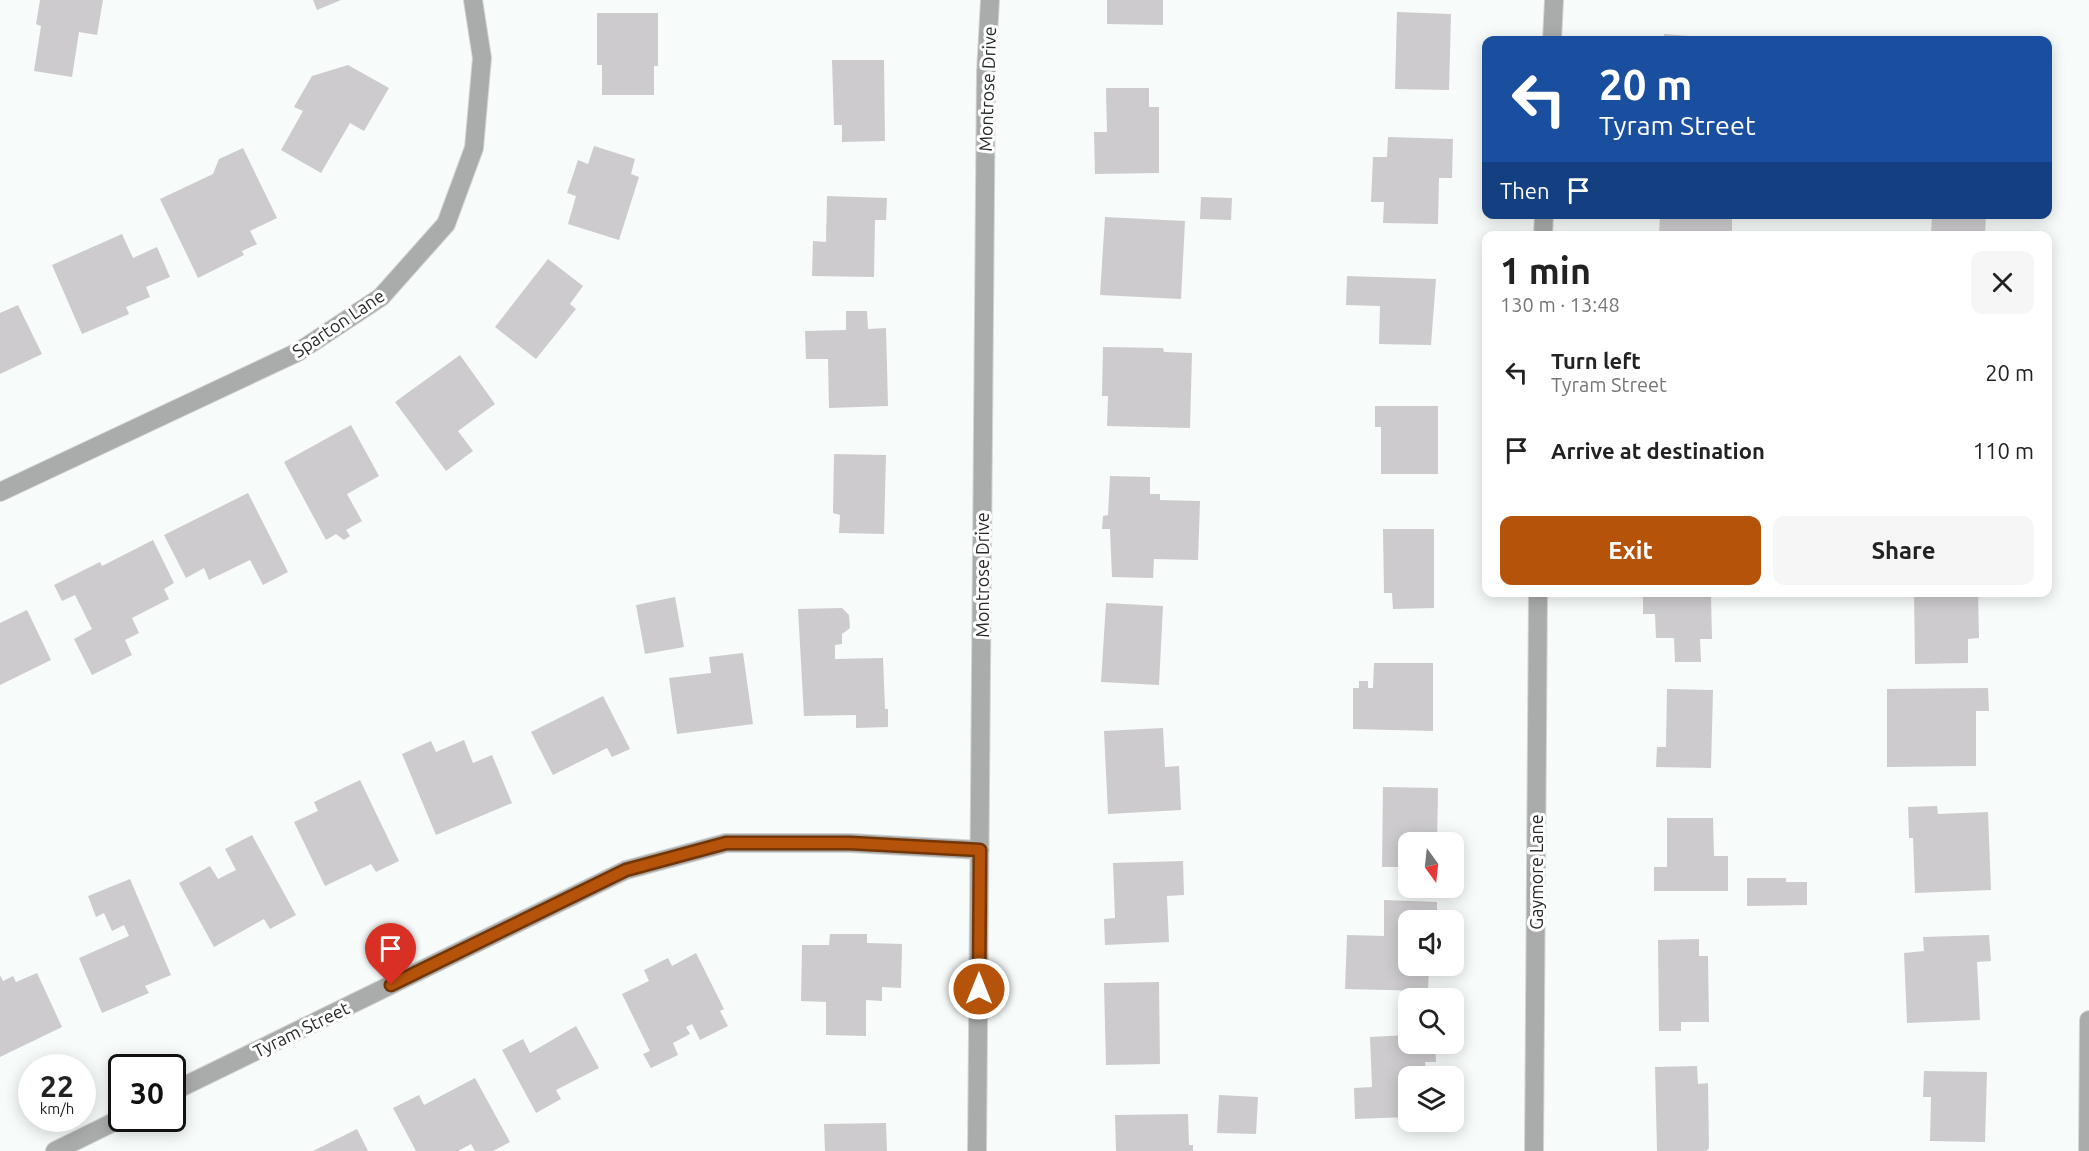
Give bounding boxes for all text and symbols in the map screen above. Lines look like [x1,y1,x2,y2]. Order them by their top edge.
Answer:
street label: Montrose Drive [975,26,999,152]
icon: left [1500,60,1578,138]
text: 20 m [1599,61,1693,108]
text: Tyram Street [1599,110,1756,140]
icon: arrive [1562,174,1595,207]
text: Then [1500,178,1550,203]
text: 1 min [1500,250,1591,291]
button: close [1971,251,2034,314]
street label: Sparton Lane [288,285,388,361]
text: 130 m · 13:48 [1500,293,1620,316]
text: Turn left [1551,348,1641,373]
icon: left [1500,356,1533,389]
text: 20 m [1985,360,2034,385]
text: Tyram Street [1551,373,1667,396]
icon: arrive [1500,434,1533,467]
text: Arrive at destination [1551,438,1765,463]
text: 110 m [1973,438,2034,463]
street label: Montrose Drive [972,512,992,638]
button: Exit [1500,516,1761,585]
button: Share [1773,516,2034,585]
street label: Gaymore Lane [1526,814,1546,930]
north arrow [1398,832,1464,898]
map controls [1398,832,1464,1132]
button: sound [1398,910,1464,976]
pin [365,923,416,985]
icon: arrive [374,932,407,965]
position arrow [947,957,1011,1021]
button: search [1398,988,1464,1054]
street label: Tyram Street [250,997,352,1061]
speed limit sign: 30 [108,1054,186,1132]
button: layers [1398,1066,1464,1132]
text: 22 [40,1069,74,1103]
text: km/h [40,1100,74,1117]

